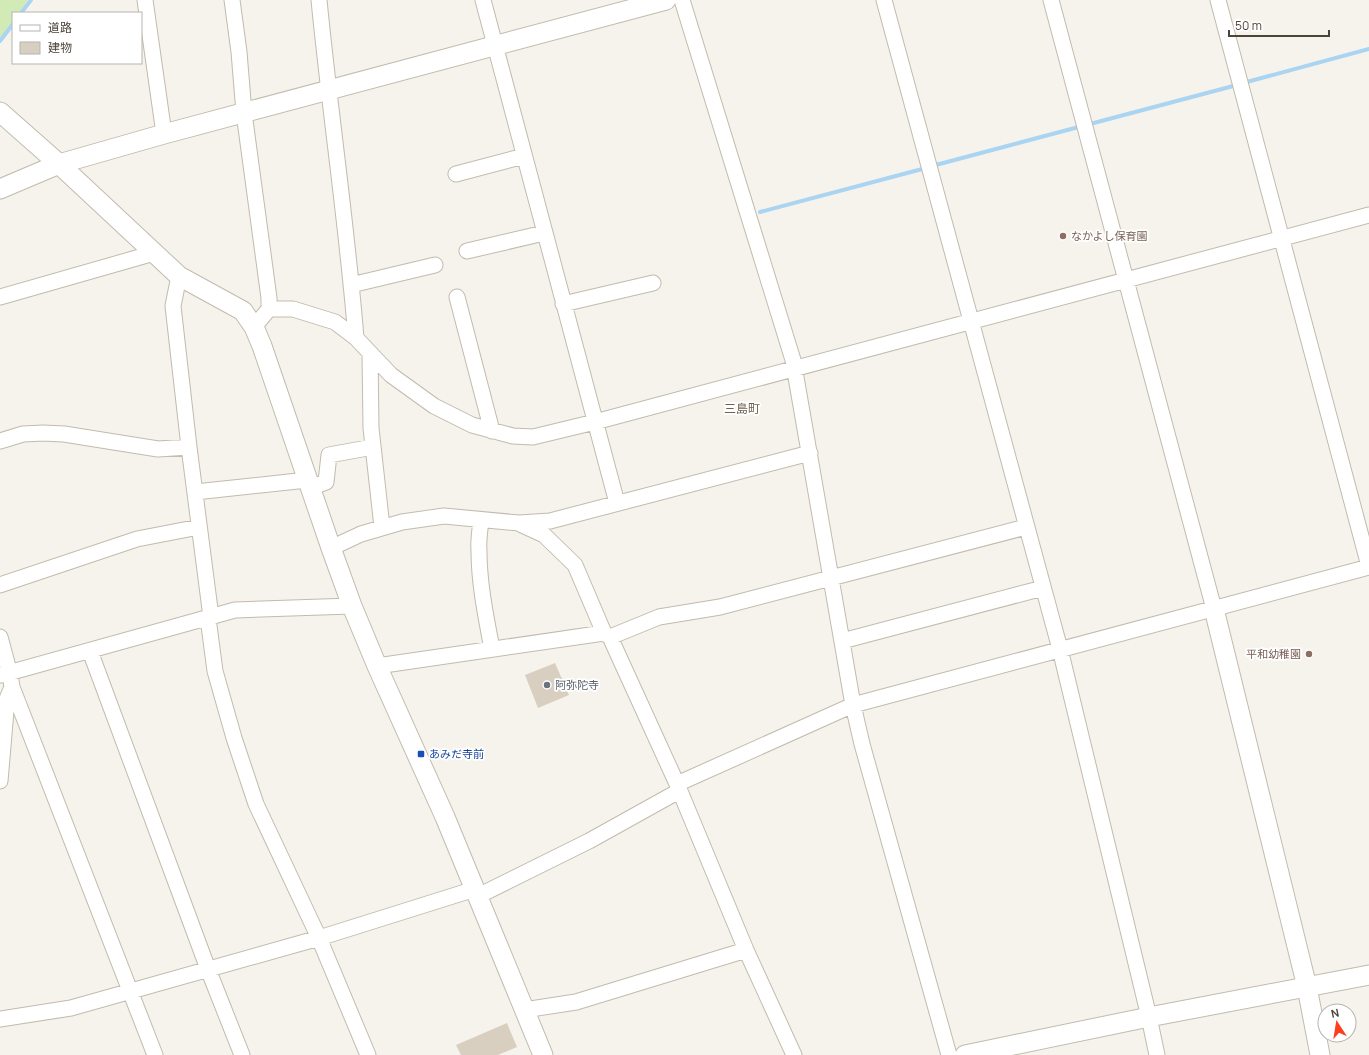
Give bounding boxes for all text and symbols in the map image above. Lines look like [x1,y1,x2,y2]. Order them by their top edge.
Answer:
legend [12,12,142,64]
scale bar [1229,12,1329,38]
text: 50 m [1235,17,1262,34]
text: 道路 [48,19,72,36]
text: 建物 [48,39,72,56]
place label: なかよし保育園 [1071,228,1147,243]
marker: なかよし保育園 [1058,231,1068,241]
district label: 三島町 [724,400,760,417]
place label: 平和幼稚園 [1246,646,1301,661]
marker: 平和幼稚園 [1304,649,1314,659]
place label: 阿弥陀寺 [555,677,599,692]
marker: 阿弥陀寺 [542,680,552,690]
place label: あみだ寺前 [429,746,484,761]
marker: あみだ寺前 [416,749,426,759]
north arrow [1317,1003,1357,1043]
text: N [1329,1005,1340,1021]

